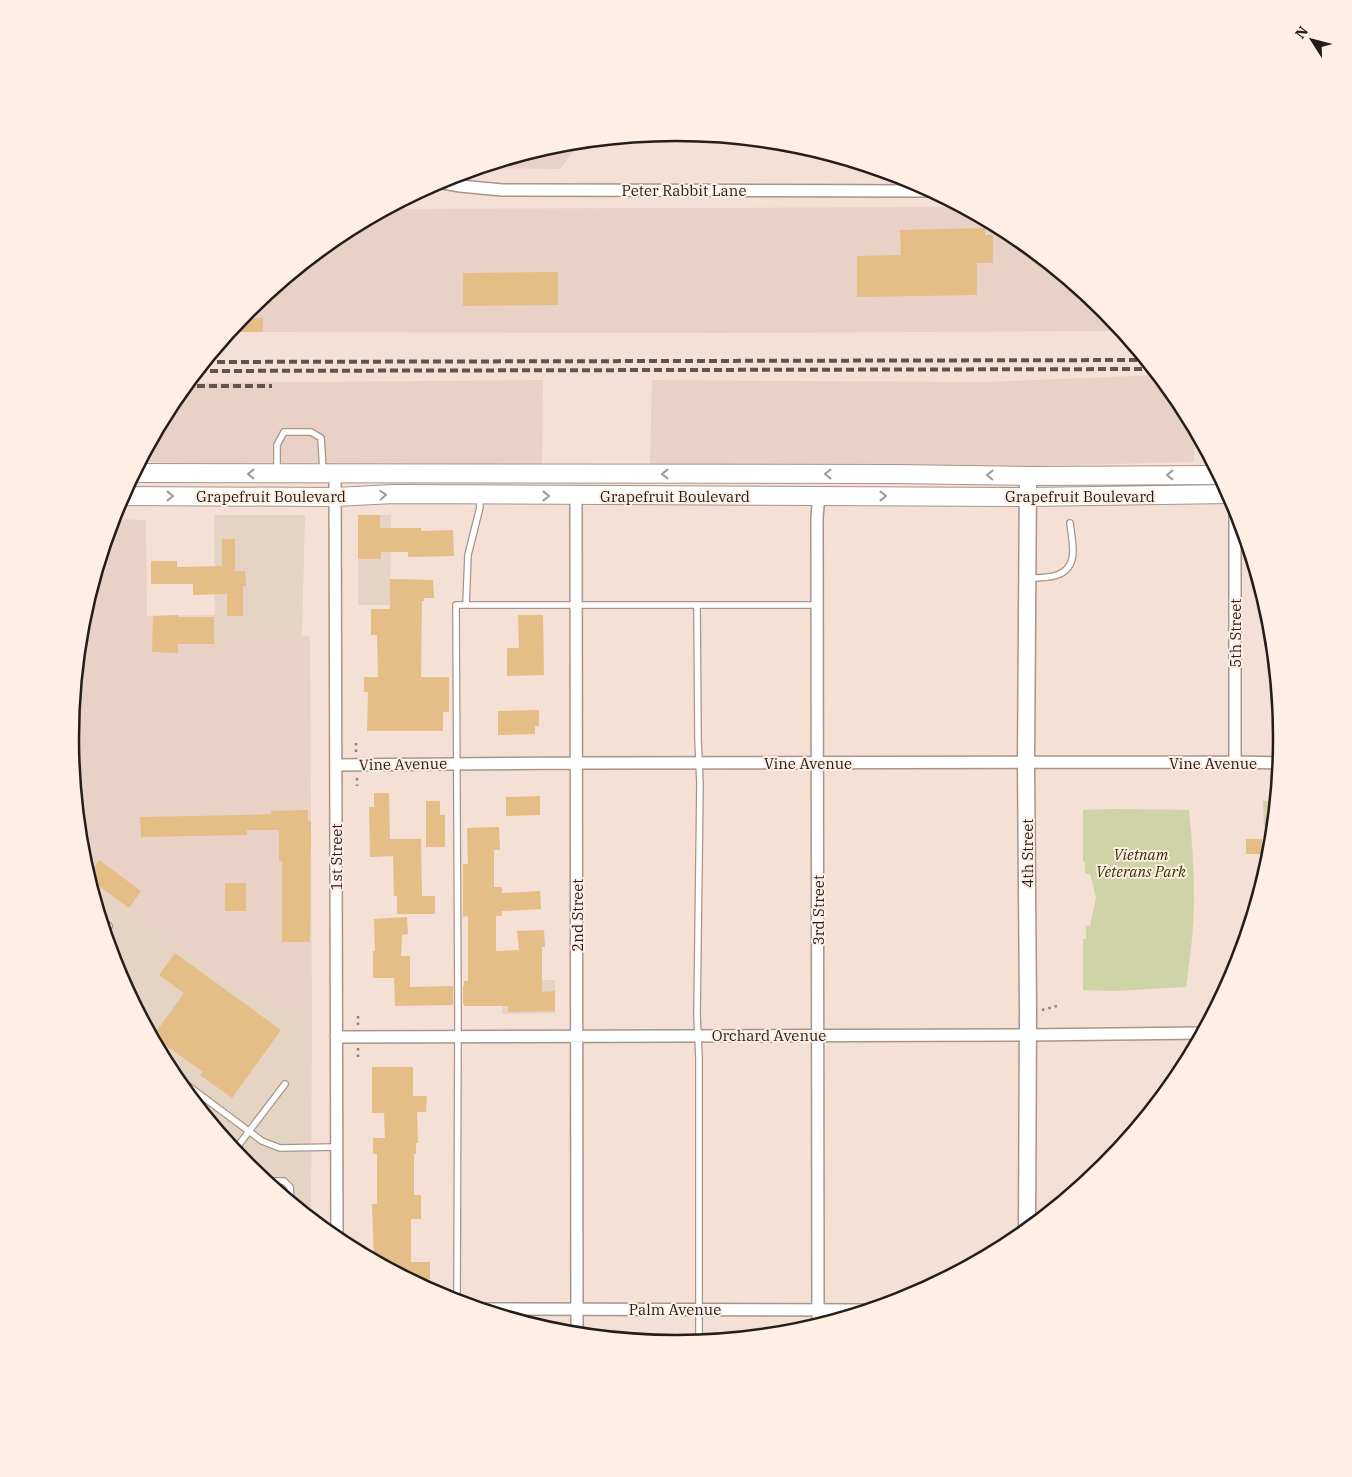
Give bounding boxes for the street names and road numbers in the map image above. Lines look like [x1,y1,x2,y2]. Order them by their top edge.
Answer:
street label: Peter Rabbit Lane [622,181,746,200]
street label: Grapefruit Boulevard [196,487,346,506]
street label: Grapefruit Boulevard [600,487,750,506]
street label: Grapefruit Boulevard [1005,487,1155,506]
street label: 5th Street [1226,598,1245,668]
street label: Vine Avenue [359,754,447,774]
street label: Vine Avenue [764,754,852,773]
street label: Vine Avenue [1169,754,1257,773]
street label: 4th Street [1018,818,1037,888]
street label: 1st Street [327,823,346,891]
street label: 3rd Street [809,875,828,945]
street label: 2nd Street [568,878,587,952]
street label: Orchard Avenue [712,1026,826,1045]
street label: Palm Avenue [629,1300,721,1319]

